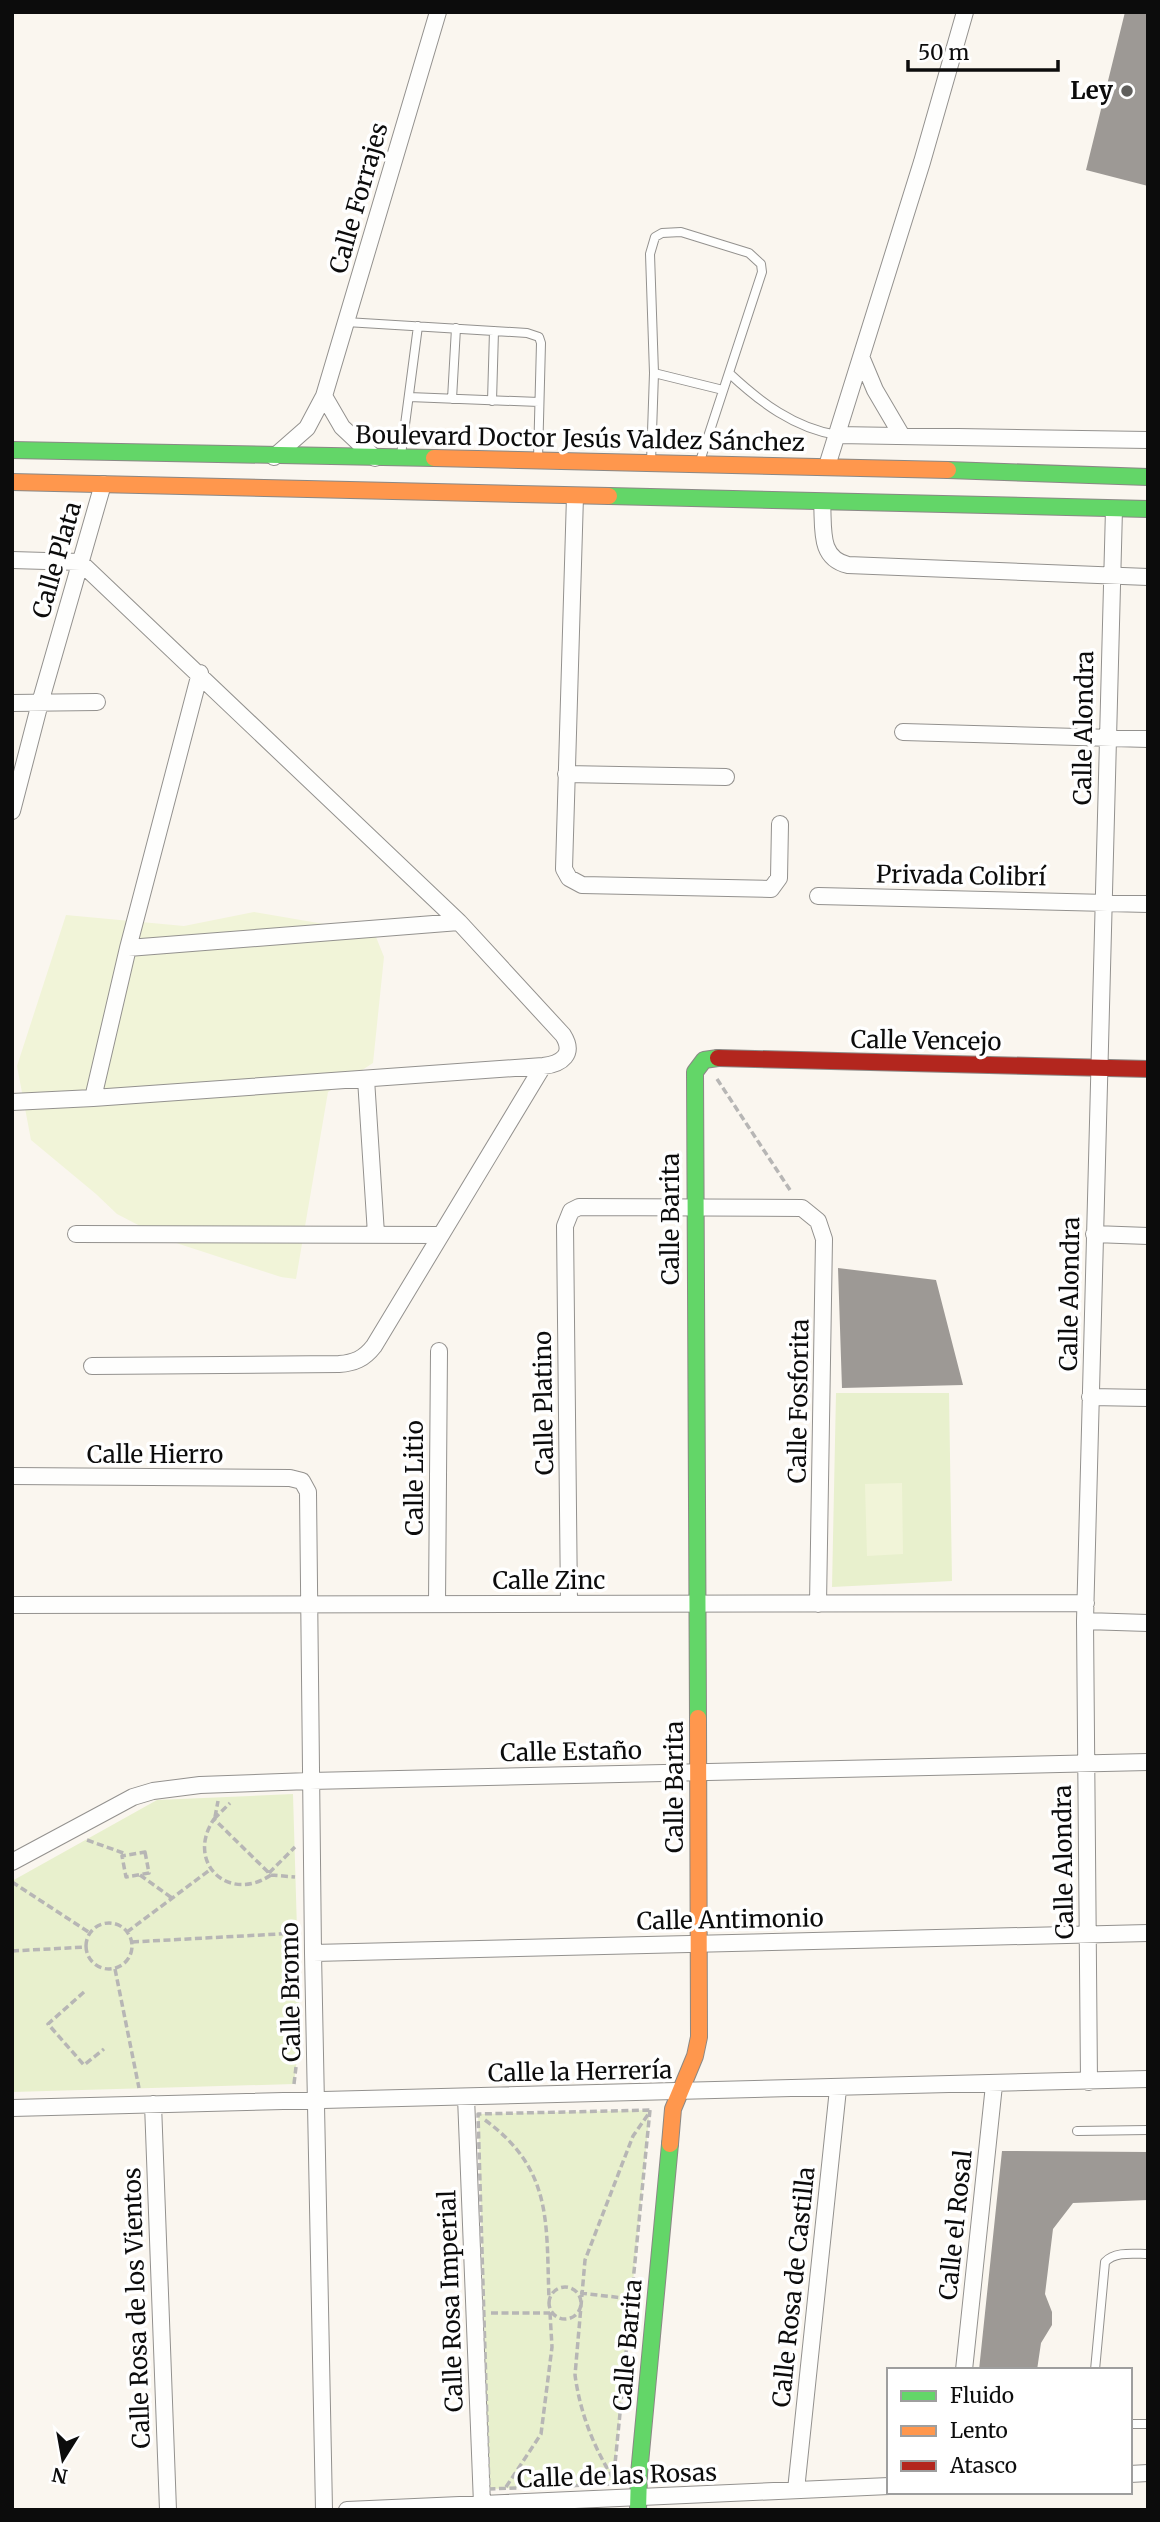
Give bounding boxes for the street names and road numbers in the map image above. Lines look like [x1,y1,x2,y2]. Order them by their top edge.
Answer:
street label: Calle Forrajes [322,119,395,277]
street label: Boulevard Doctor Jesús Valdez Sánchez [355,419,805,458]
street label: Calle Plata [25,498,88,622]
street label: Calle Alondra [1067,650,1100,805]
street label: Privada Colibrí [876,859,1048,893]
street label: Calle Vencejo [850,1024,1002,1057]
street label: Calle Barita [655,1153,686,1285]
street label: Calle Alondra [1053,1216,1086,1371]
street label: Calle Fosforita [782,1318,815,1484]
street label: Calle Platino [527,1331,560,1475]
street label: Calle Litio [399,1420,430,1536]
street label: Calle Hierro [87,1439,223,1470]
street label: Calle Zinc [492,1565,606,1596]
street label: Calle Barita [659,1721,690,1853]
street label: Calle Estaño [500,1735,642,1768]
street label: Calle Alondra [1047,1784,1080,1939]
street label: Calle Antimonio [636,1902,824,1937]
street label: Calle Bromo [274,1922,307,2062]
street label: Calle la Herrería [488,2054,673,2089]
street label: Calle el Rosal [932,2148,979,2302]
street label: Calle Rosa de Castilla [765,2165,822,2409]
street label: Calle Rosa de los Vientos [116,2167,157,2449]
street label: Calle Rosa Imperial [431,2189,470,2413]
street label: Calle Barita [606,2278,649,2412]
street label: Calle de las Rosas [516,2457,718,2494]

